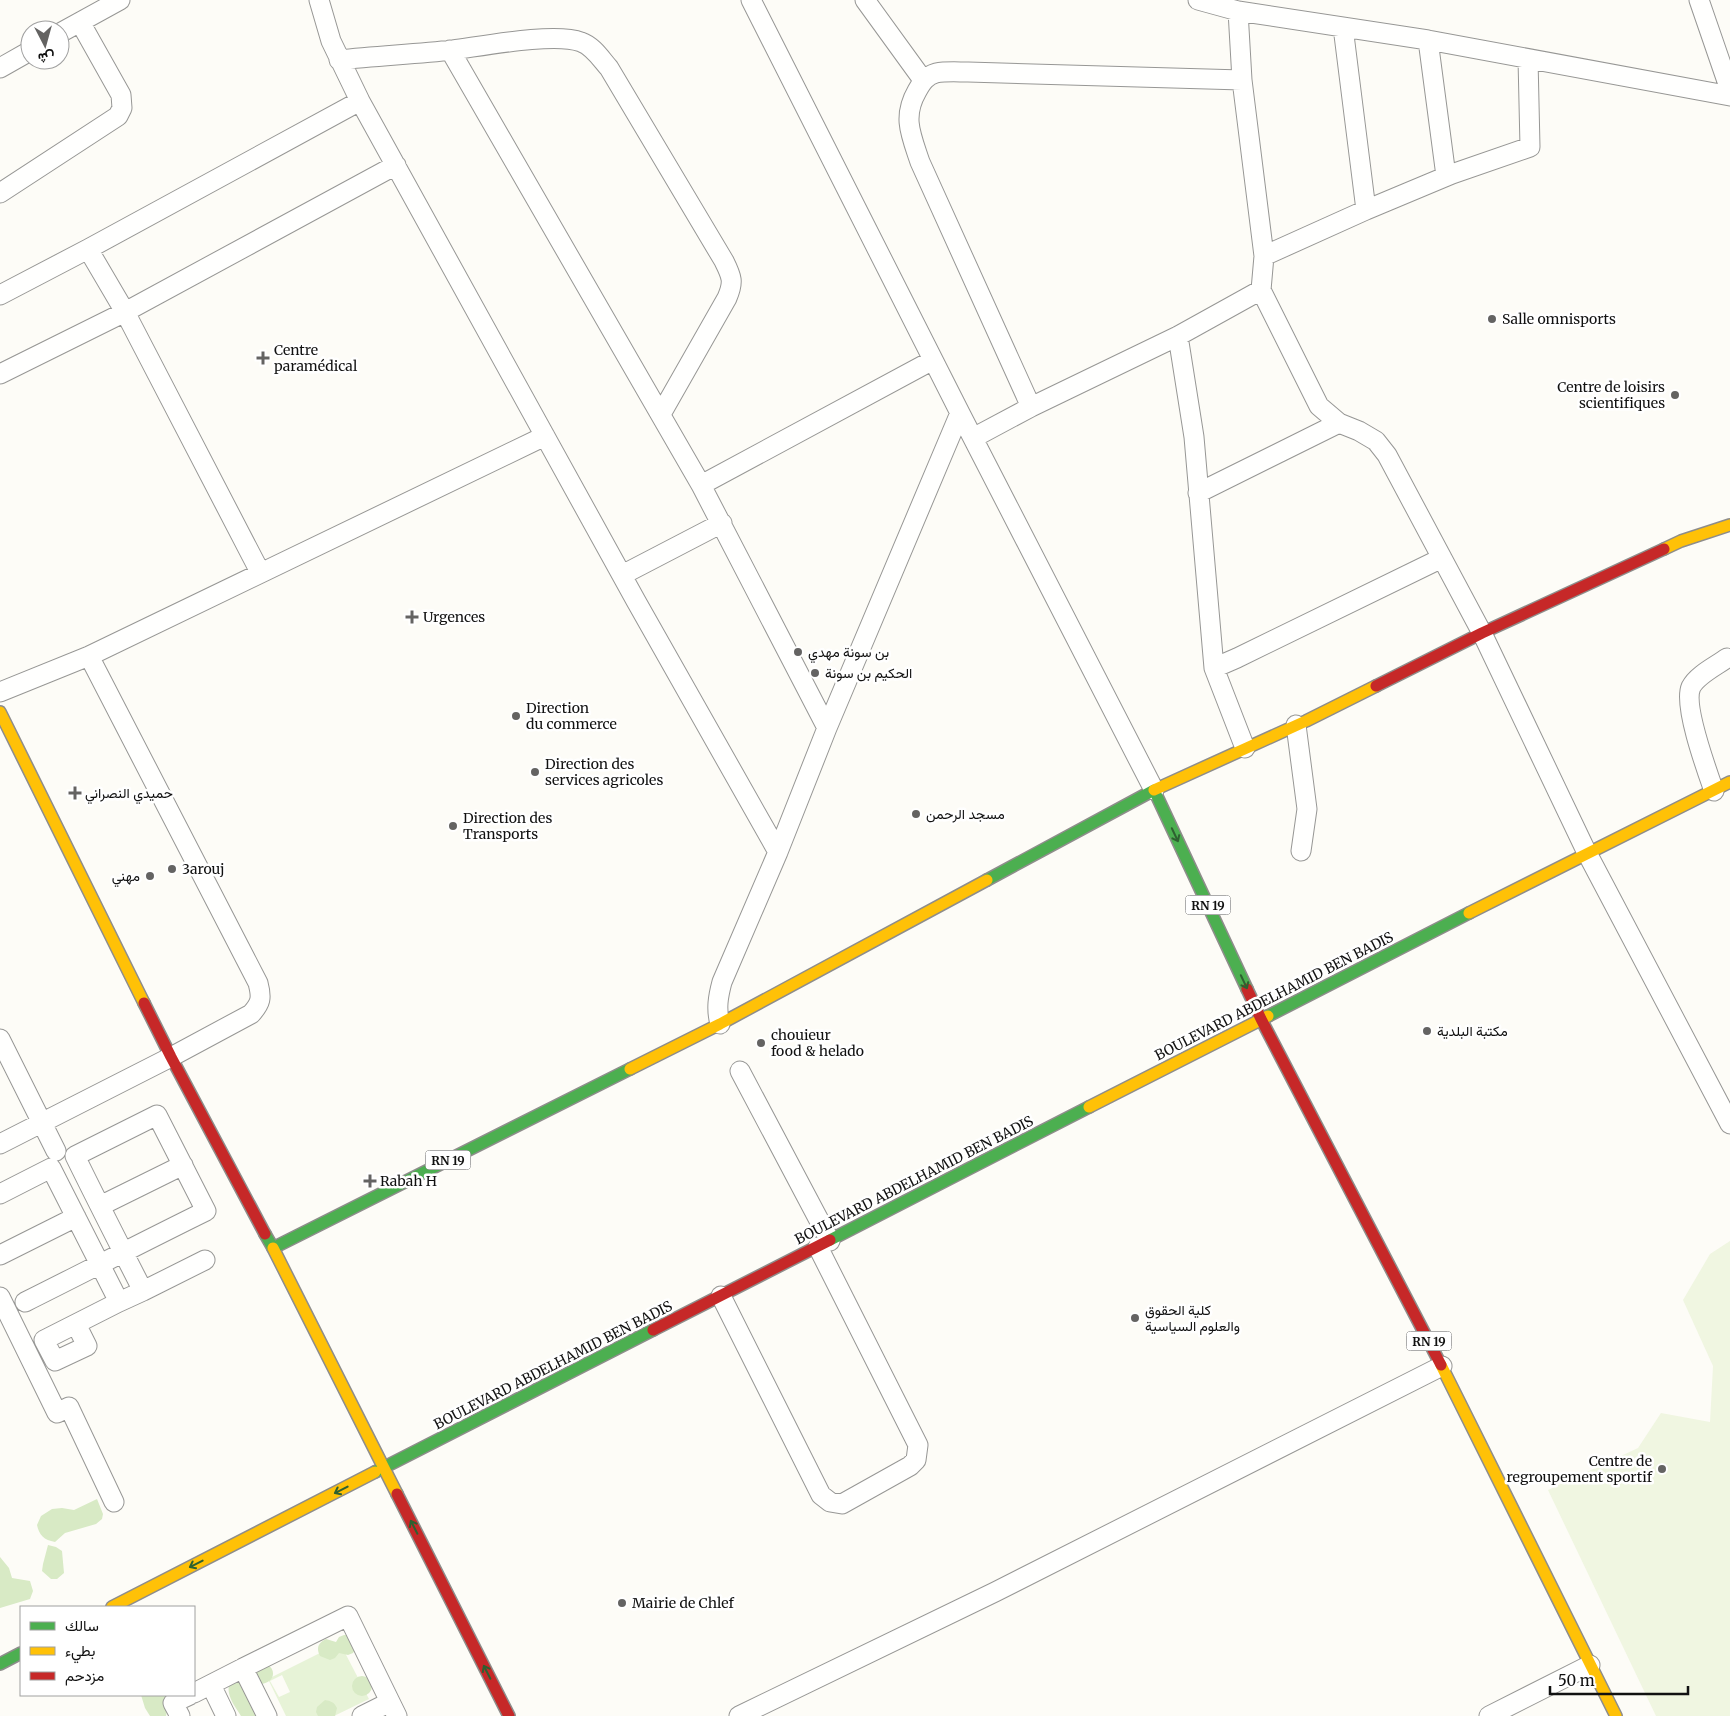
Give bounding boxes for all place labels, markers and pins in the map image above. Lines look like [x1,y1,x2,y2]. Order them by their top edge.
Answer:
place label: Salle omnisports [1502,310,1616,328]
marker: Salle omnisports [1486,313,1498,325]
place label: Centre paramédical [274,341,358,375]
marker: Centre paramédical [256,351,270,365]
place label: Centre de loisirs scientifiques [1557,378,1665,412]
marker: Centre de loisirs scientifiques [1669,389,1681,401]
place label: Urgences [423,608,485,626]
marker: Urgences [405,610,419,624]
place label: بن سونة مهدي [808,643,889,664]
marker: بن سونة مهدي [792,646,804,658]
place label: الحكيم بن سونة [825,664,912,682]
marker: الحكيم بن سونة [809,667,821,679]
place label: Direction du commerce [526,699,617,733]
marker: Direction du commerce [510,710,522,722]
place label: Direction des services agricoles [545,755,663,789]
marker: Direction des services agricoles [529,766,541,778]
place label: حميدي النصراني [85,784,173,805]
marker: حميدي النصراني [69,787,81,799]
place label: مسجد الرحمن [926,805,1005,823]
marker: مسجد الرحمن [910,808,922,820]
place label: Direction des Transports [463,809,552,843]
marker: Direction des Transports [447,820,459,832]
place label: 3arouj [182,860,225,878]
marker: 3arouj [166,863,178,875]
place label: مهني [112,867,140,888]
marker: مهني [144,870,156,882]
place label: مكتبة البلدية [1437,1022,1508,1040]
marker: مكتبة البلدية [1421,1025,1433,1037]
place label: chouieur food & helado [771,1026,864,1060]
marker: chouieur food & helado [755,1037,767,1049]
place label: Rabah H [380,1172,437,1190]
marker: Rabah H [364,1175,376,1187]
place label: كلية الحقوق والعلوم السياسية [1145,1301,1240,1335]
marker: كلية الحقوق والعلوم السياسية [1129,1312,1141,1324]
place label: Centre de regroupement sportif [1507,1452,1653,1486]
marker: Centre de regroupement sportif [1656,1463,1668,1475]
place label: Mairie de Chlef [632,1594,735,1612]
marker: Mairie de Chlef [616,1597,628,1609]

